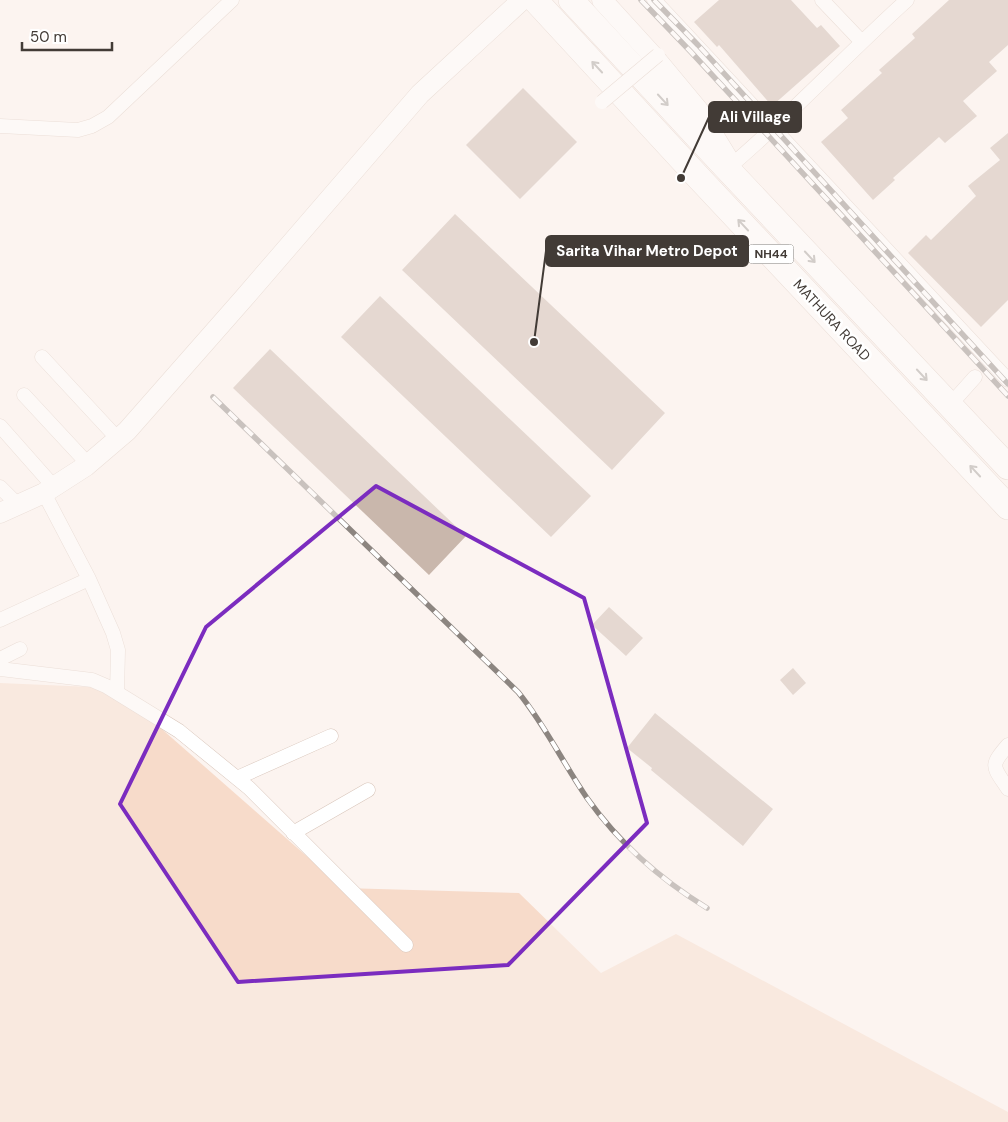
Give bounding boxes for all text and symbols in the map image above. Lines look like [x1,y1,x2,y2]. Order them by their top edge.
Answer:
scale bar [22,20,112,52]
text: 50 m [30,27,67,47]
one-way arrow [591,61,603,74]
one-way arrow [657,94,669,107]
callout: Ali Village [709,102,801,132]
text: Ali Village [719,107,791,127]
one-way arrow [737,219,749,231]
callout: Sarita Vihar Metro Depot [546,236,748,266]
text: Sarita Vihar Metro Depot [556,241,738,261]
road number: NH44 [748,244,794,264]
one-way arrow [804,251,816,264]
street label: MATHURA ROAD [790,275,874,365]
one-way arrow [916,369,928,382]
one-way arrow [969,465,981,477]

